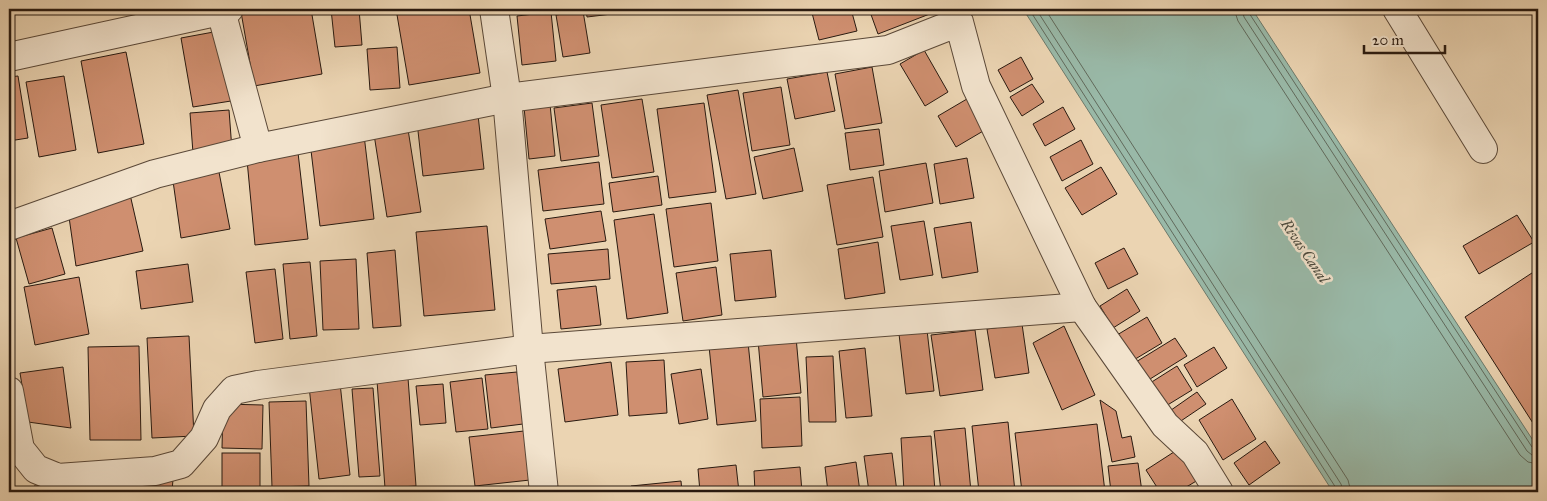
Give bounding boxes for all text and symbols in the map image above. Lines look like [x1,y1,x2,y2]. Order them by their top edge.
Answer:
scale bar [1364,22,1446,54]
text: 20 m [1372,31,1404,49]
water label: Rivas Canal [1277,215,1334,288]

